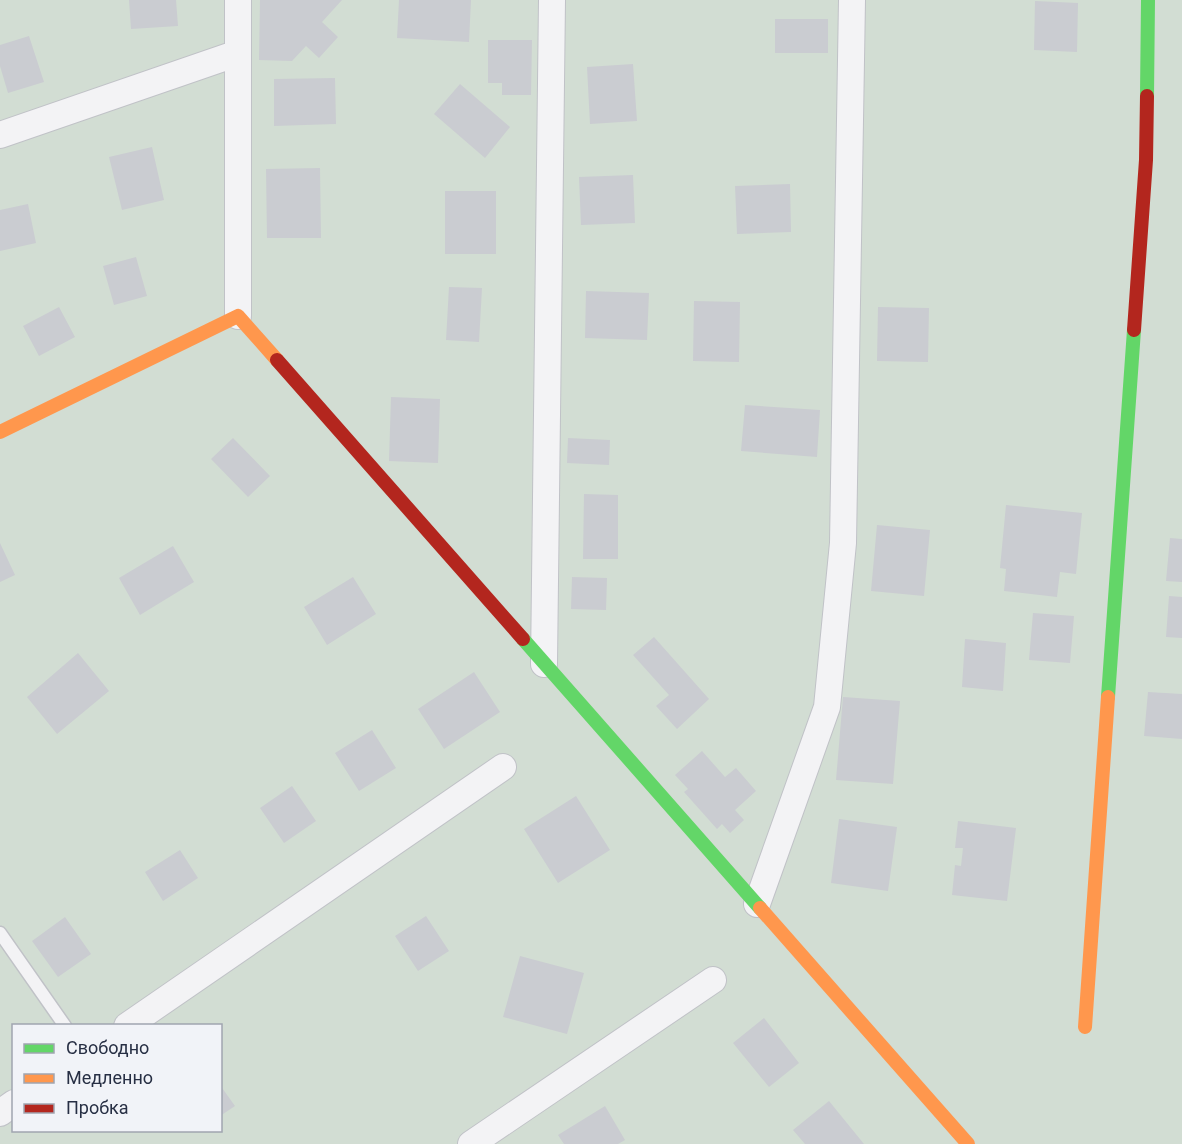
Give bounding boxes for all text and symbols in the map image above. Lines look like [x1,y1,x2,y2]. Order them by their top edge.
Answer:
legend [12,1024,222,1132]
text: Свободно [66,1037,149,1058]
text: Медленно [66,1067,153,1088]
text: Пробка [66,1097,129,1118]

